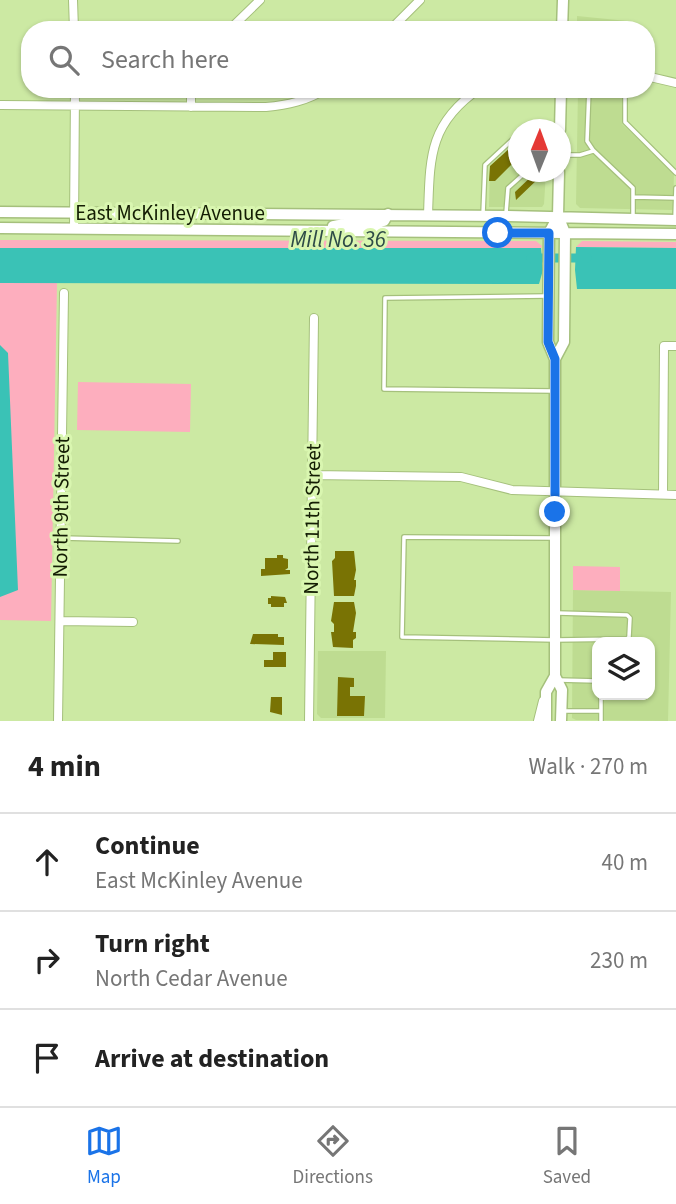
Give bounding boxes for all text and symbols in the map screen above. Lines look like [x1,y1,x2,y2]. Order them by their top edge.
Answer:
search box [21,21,655,98]
icon: search [45,41,83,79]
text: Search here [101,41,229,78]
north arrow [508,119,571,182]
street label: East McKinley Avenue [75,198,265,228]
route start [482,217,513,248]
water label: Mill No. 36 [290,223,387,256]
street label: North 9th Street [45,436,77,578]
street label: North 11th Street [296,443,328,595]
route end [539,496,570,527]
map controls [592,637,655,700]
button: layers [592,637,655,700]
text: 4 min [28,745,101,788]
text: Walk · 270 m [529,750,648,783]
text: Continue [95,827,200,864]
icon: ahead [28,843,66,881]
text: 40 m [601,846,648,879]
text: East McKinley Avenue [95,864,303,897]
text: Turn right [95,925,210,962]
icon: right [28,941,66,979]
text: 230 m [590,944,648,977]
text: North Cedar Avenue [95,962,288,995]
icon: arrive [28,1039,66,1077]
text: Arrive at destination [95,1040,329,1077]
tab: Map [85,1122,123,1191]
tab: Directions [293,1122,373,1191]
tab: Saved [543,1122,591,1191]

